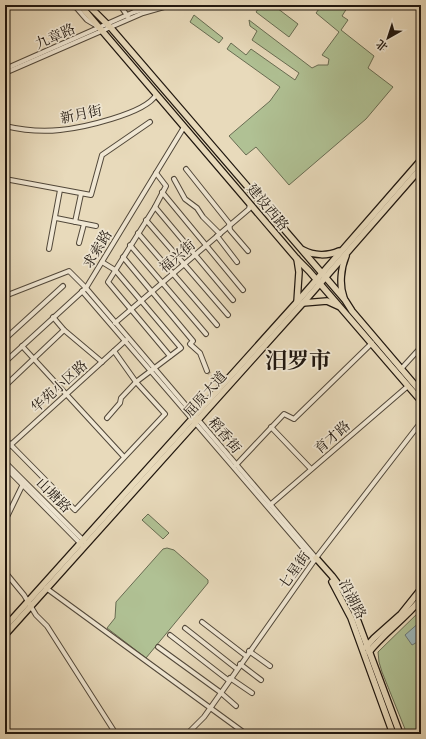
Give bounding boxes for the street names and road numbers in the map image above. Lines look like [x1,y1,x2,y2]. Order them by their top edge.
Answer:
street label: 九章路 [33,20,79,56]
street label: 新月街 [59,102,104,130]
street label: 建设西路 [241,180,292,236]
street label: 求索路 [79,227,118,273]
street label: 福兴街 [156,236,201,279]
street label: 华苑小区路 [28,357,93,418]
street label: 屈原大道 [180,368,233,423]
street label: 稻香街 [202,414,245,459]
street label: 育才路 [311,417,356,460]
street label: 山塘路 [31,474,75,518]
street label: 七星街 [275,548,316,594]
street label: 沿湖路 [333,577,370,623]

